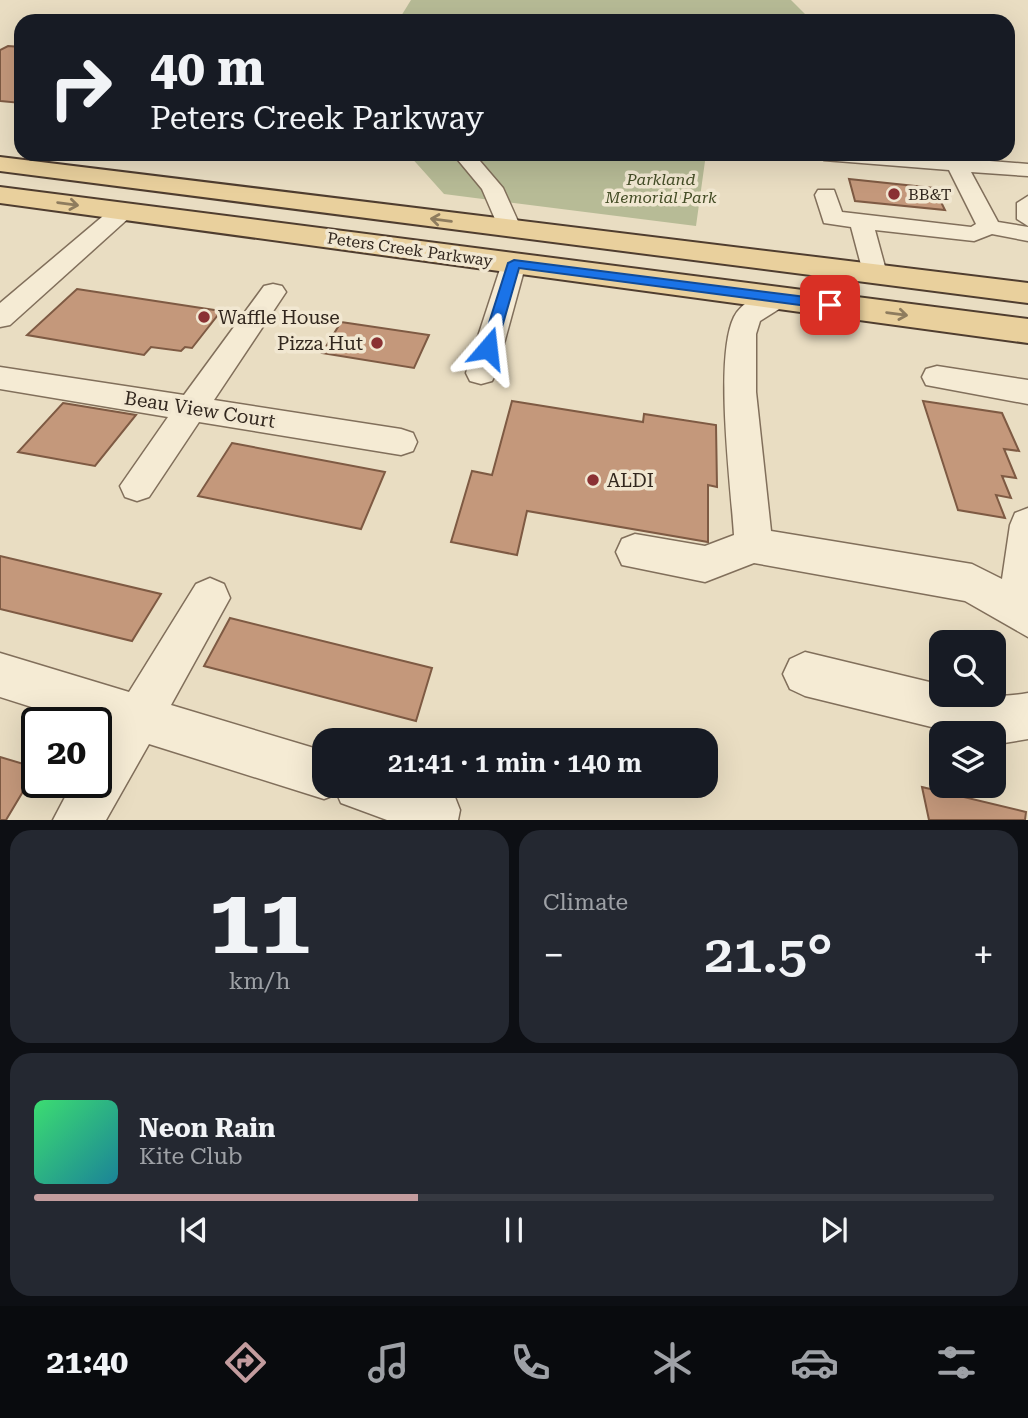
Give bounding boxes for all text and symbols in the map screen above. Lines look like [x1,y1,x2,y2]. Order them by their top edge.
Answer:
text: 40 m [150,40,265,97]
icon: right [35,42,126,133]
text: Peters Creek Parkway [150,99,484,137]
park label: Parkland Memorial Park [604,170,717,207]
place label: BB&T [908,185,952,204]
marker: BB&T [886,186,902,202]
one-way arrow [56,198,79,211]
one-way arrow [430,213,453,226]
street label: Peters Creek Parkway [326,228,494,271]
pin [800,275,860,335]
icon: arrive [811,286,849,324]
place label: Waffle House [218,306,340,329]
one-way arrow [885,307,908,320]
marker: Waffle House [196,309,212,325]
position arrow [451,311,525,385]
place label: Pizza Hut [277,332,363,355]
marker: Pizza Hut [369,335,385,351]
street label: Beau View Court [123,386,277,433]
place label: ALDI [607,469,654,492]
marker: ALDI [585,472,601,488]
map controls [929,630,1006,798]
button: search [929,630,1006,707]
speed limit sign: 20 [21,707,112,798]
button: layers [929,721,1006,798]
text: 21:41 · 1 min · 140 m [388,748,642,778]
text: 11 [209,869,310,975]
text: Climate [543,889,628,916]
text: 21.5° [704,924,833,985]
text: − [543,933,564,977]
text: + [973,933,994,977]
text: km/h [229,968,290,995]
text: Neon Rain [139,1113,275,1143]
text: Kite Club [139,1143,243,1170]
icon: previous [175,1211,213,1249]
icon: pause [495,1211,533,1249]
icon: next [815,1211,853,1249]
icon: directions [221,1338,270,1387]
icon: music [364,1338,413,1387]
icon: phone [506,1338,555,1387]
icon: climate [648,1338,697,1387]
icon: car [790,1338,839,1387]
icon: filters [932,1338,981,1387]
text: 21:40 [47,1343,128,1381]

